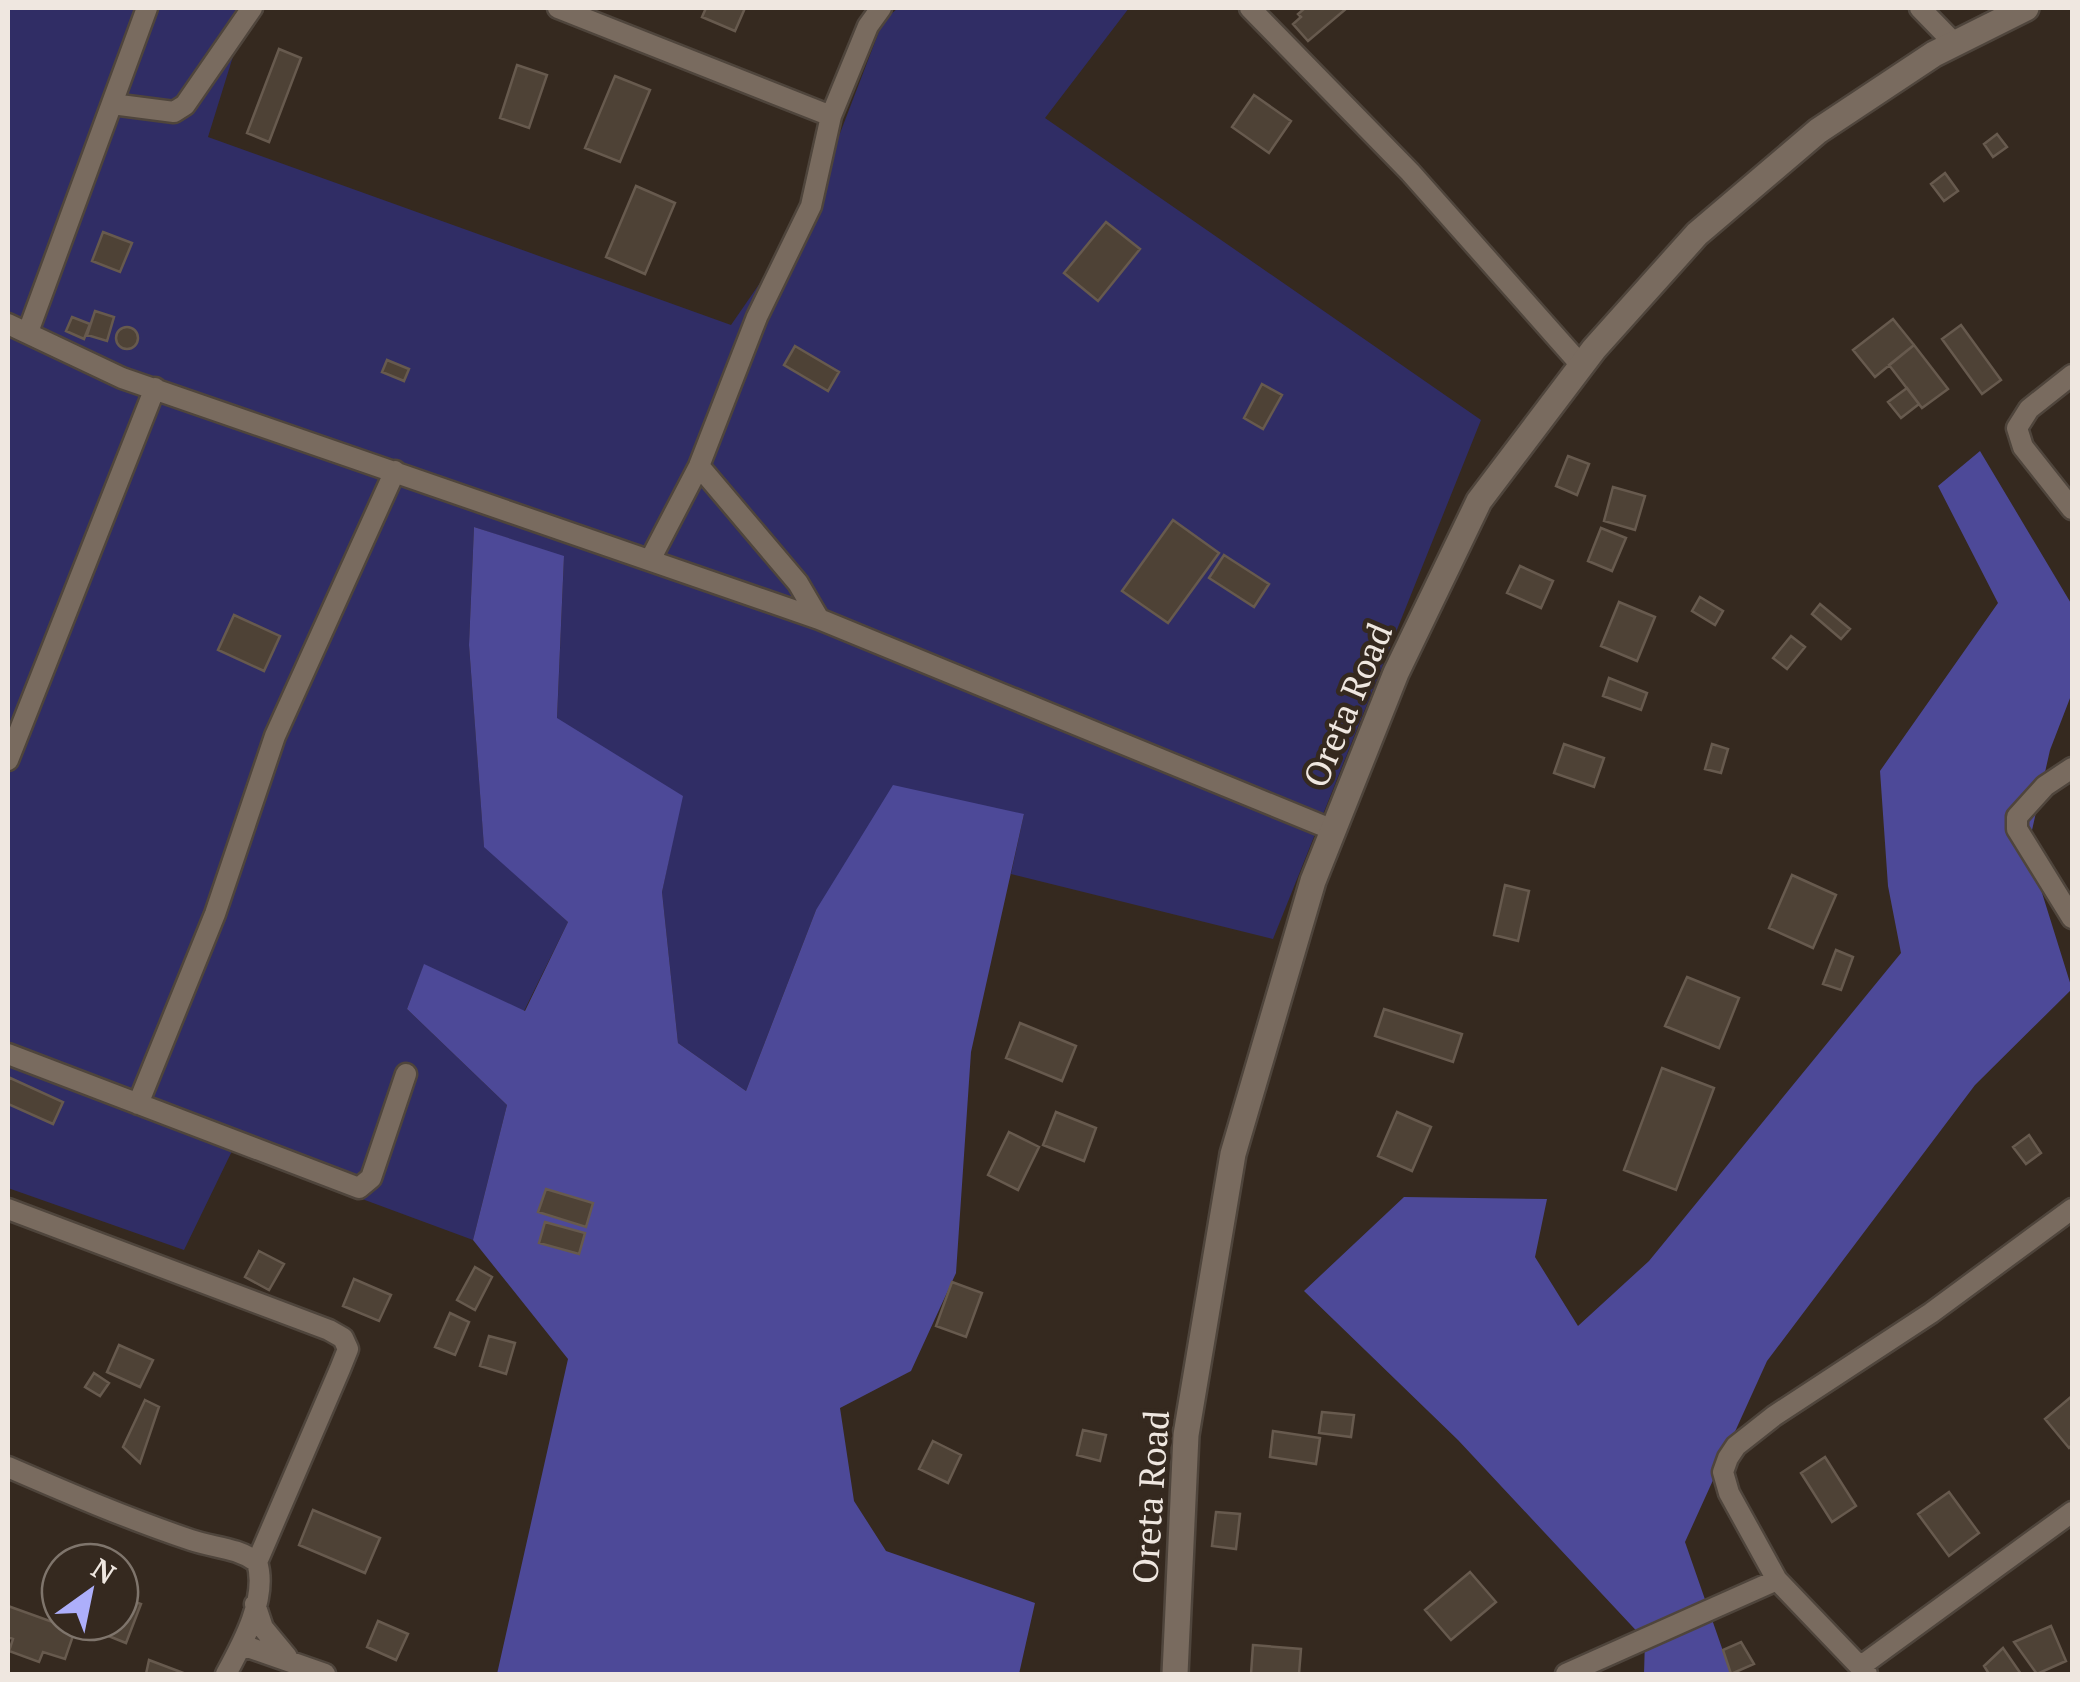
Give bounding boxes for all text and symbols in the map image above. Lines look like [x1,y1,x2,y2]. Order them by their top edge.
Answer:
street label: Oreta Road [1292,616,1402,794]
street label: Oreta Road [1121,1409,1179,1585]
north arrow [40,1542,140,1642]
text: N [85,1549,123,1592]

